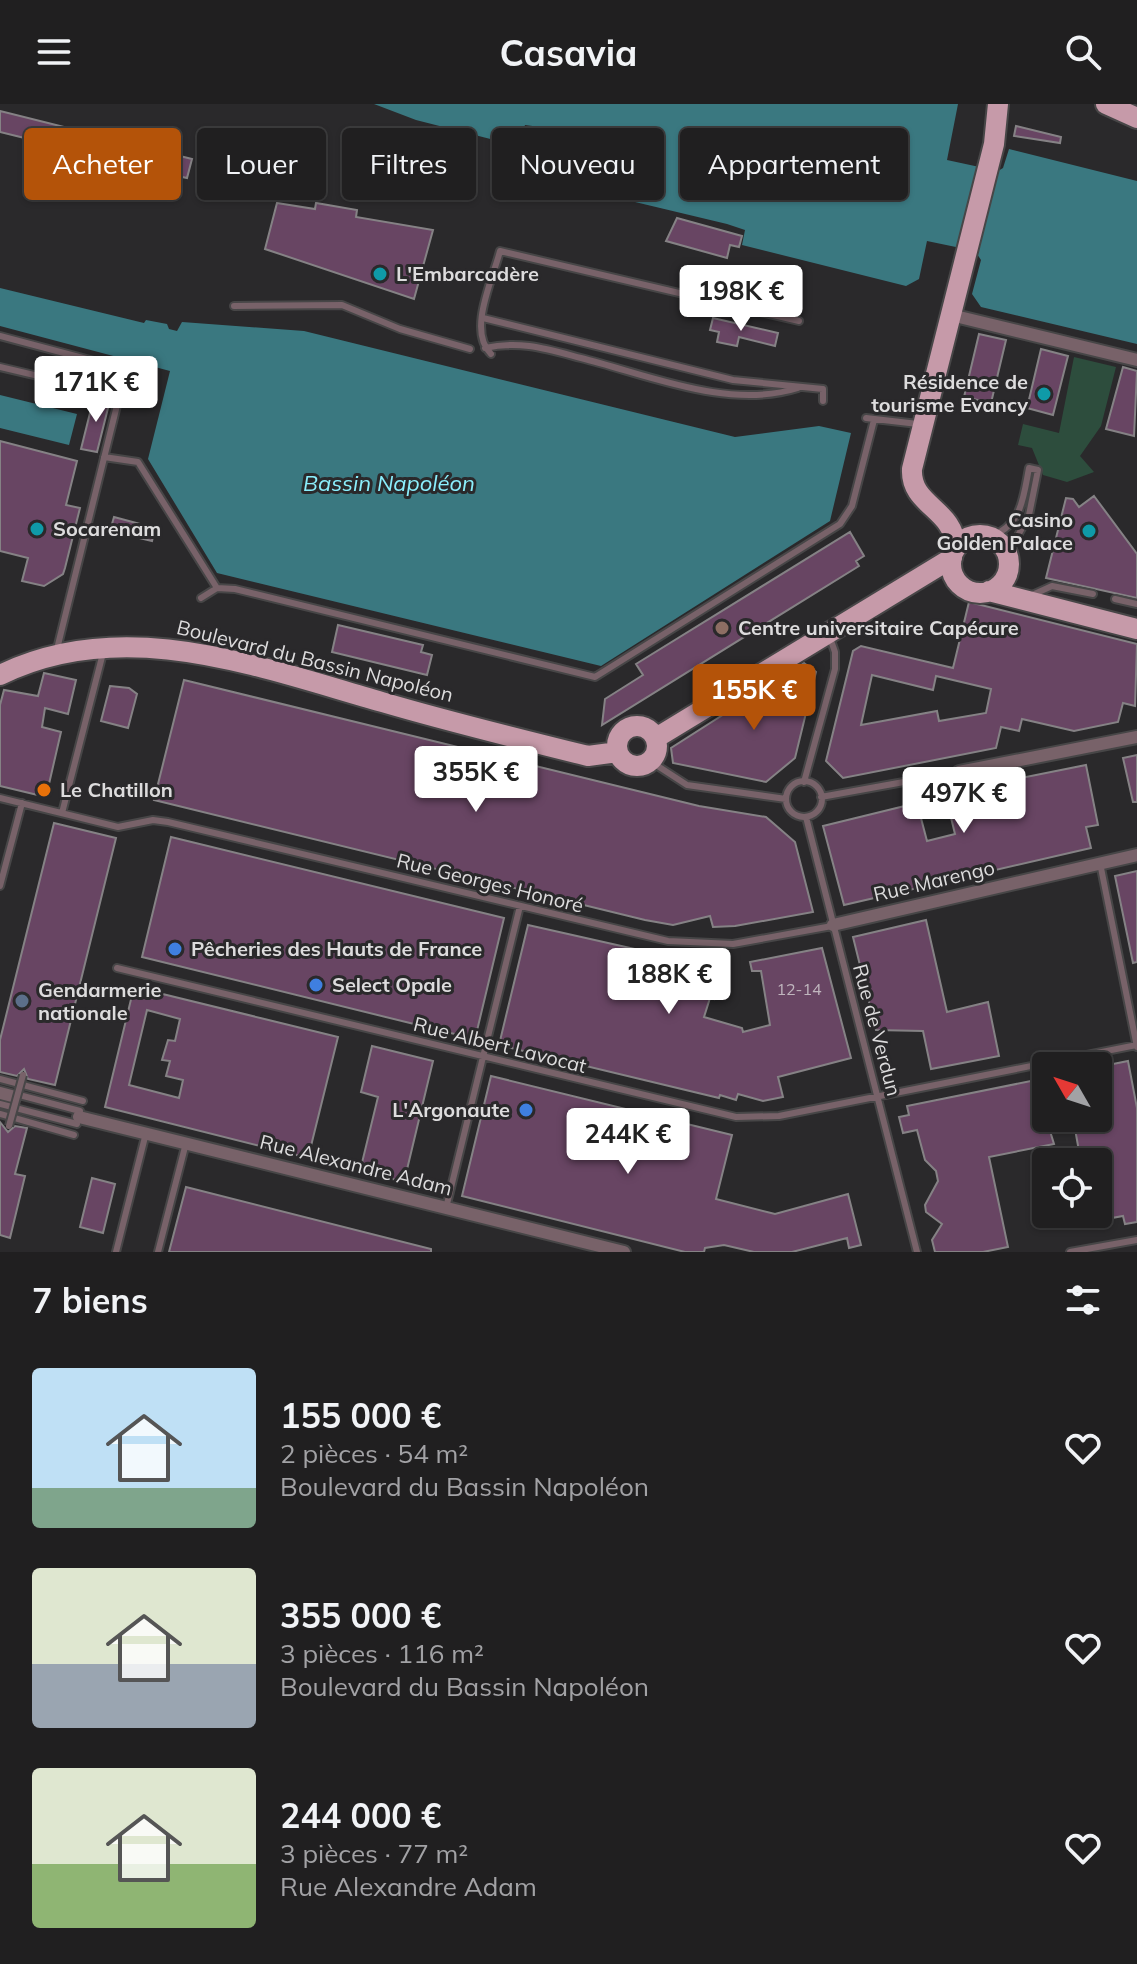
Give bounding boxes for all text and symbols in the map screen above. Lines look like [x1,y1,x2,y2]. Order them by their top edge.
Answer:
icon: menu [32,30,76,74]
text: Casavia [500,30,637,75]
icon: search [1061,30,1105,74]
chip: Acheter [24,128,181,200]
chip: Louer [197,128,326,200]
chip: Filtres [342,128,476,200]
chip: Nouveau [492,128,664,200]
chip: Appartement [680,128,908,200]
place label: L'Embarcadère [396,261,539,286]
marker: L'Embarcadère [371,265,389,283]
pin: 198K € [676,265,806,333]
text: 198K € [698,274,784,307]
pin: 171K € [31,356,161,424]
text: 171K € [53,365,139,398]
place label: Résidence de tourisme Evancy [871,369,1028,417]
marker: Résidence de tourisme Evancy [1035,385,1053,403]
water label: Bassin Napoléon [303,469,475,497]
place label: Casino Golden Palace [937,507,1073,555]
place label: Socarenam [53,516,161,541]
marker: Socarenam [28,520,46,538]
marker: Casino Golden Palace [1080,522,1098,540]
street label: Boulevard du Bassin Napoléon [174,614,456,707]
place label: Centre universitaire Capécure [738,615,1019,640]
marker: Centre universitaire Capécure [713,619,731,637]
pin: 155K € [689,664,819,732]
text: 155K € [711,673,797,706]
pin: 355K € [411,746,541,814]
text: 355K € [433,755,519,788]
pin: 497K € [899,767,1029,835]
text: 497K € [921,776,1007,809]
place label: Le Chatillon [60,777,173,802]
marker: Le Chatillon [35,781,53,799]
street label: Rue Georges Honoré [394,847,586,918]
street label: Rue Marengo [871,854,997,907]
place label: Pêcheries des Hauts de France [191,936,482,961]
marker: Pêcheries des Hauts de France [166,940,184,958]
pin: 188K € [604,948,734,1016]
text: 188K € [626,957,712,990]
street label: Rue de Verdun [848,961,907,1099]
place label: Select Opale [332,972,452,997]
marker: Select Opale [307,976,325,994]
place label: Gendarmerie nationale [38,977,161,1025]
house number: 12-14 [776,979,822,999]
marker: Gendarmerie nationale [13,992,31,1010]
street label: Rue Albert Lavocat [411,1011,589,1078]
north arrow [1032,1052,1112,1132]
map controls [1032,1052,1112,1228]
place label: L'Argonaute [392,1097,510,1122]
marker: L'Argonaute [517,1101,535,1119]
pin: 244K € [563,1108,693,1176]
text: 244K € [585,1117,671,1150]
street label: Rue Alexandre Adam [257,1128,455,1201]
button: locate [1032,1148,1112,1228]
icon: filters [1061,1278,1105,1322]
text: 7 biens [32,1279,148,1322]
text: 155 000 € [280,1394,441,1437]
icon: home [96,1400,192,1496]
icon: heart [1061,1426,1105,1470]
text: 2 pièces · 54 m² [280,1437,468,1470]
text: Boulevard du Bassin Napoléon [280,1470,649,1503]
text: 355 000 € [280,1594,441,1637]
icon: home [96,1600,192,1696]
icon: heart [1061,1626,1105,1670]
text: 3 pièces · 116 m² [280,1637,484,1670]
text: Boulevard du Bassin Napoléon [280,1670,649,1703]
text: 244 000 € [280,1794,441,1837]
icon: home [96,1800,192,1896]
icon: heart [1061,1826,1105,1870]
text: 3 pièces · 77 m² [280,1837,468,1870]
text: Rue Alexandre Adam [280,1870,537,1903]

